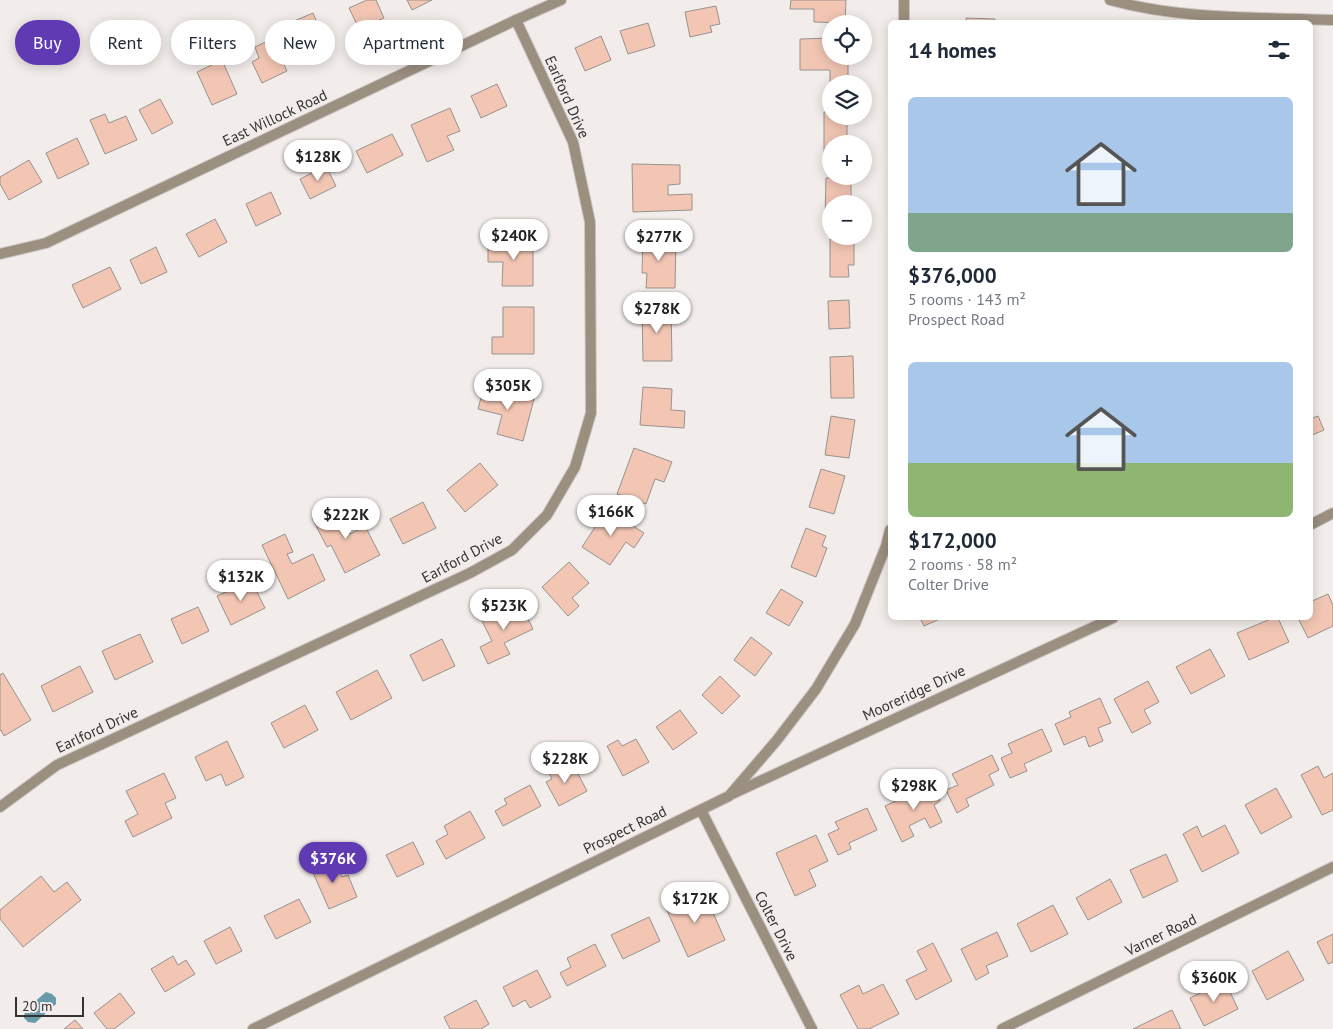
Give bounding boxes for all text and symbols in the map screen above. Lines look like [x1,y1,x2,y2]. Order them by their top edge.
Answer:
map controls [822,15,872,245]
button: locate [822,15,872,65]
chip: Buy [15,20,80,65]
chip: Rent [90,20,161,65]
chip: Filters [171,20,255,65]
chip: New [265,20,335,65]
chip: Apartment [345,20,463,65]
icon: filters [1265,36,1293,64]
text: 14 homes [908,37,996,64]
street label: Earlford Drive [541,53,594,141]
button: layers [822,75,872,125]
street label: East Willock Road [220,85,330,150]
icon: home [1056,129,1146,219]
button: + [822,135,872,185]
pin: $128K [283,140,353,182]
text: $128K [295,146,341,166]
button: − [822,195,872,245]
pin: $240K [479,218,549,261]
pin: $277K [624,220,694,262]
text: $240K [491,225,537,245]
text: $277K [636,226,682,246]
text: $376,000 [908,262,997,289]
text: 5 rooms · 143 m² [908,289,1026,309]
pin: $278K [622,292,692,334]
text: $278K [634,298,680,318]
text: Prospect Road [908,309,1005,329]
pin: $305K [473,368,543,411]
text: $305K [485,375,531,395]
icon: home [1056,394,1146,484]
pin: $166K [576,494,646,537]
pin: $222K [311,498,381,540]
text: $166K [588,501,634,521]
text: $222K [323,504,369,524]
text: $172,000 [908,527,997,554]
street label: Earlford Drive [418,528,505,587]
text: 2 rooms · 58 m² [908,554,1017,574]
pin: $132K [206,560,276,602]
text: $132K [218,566,264,586]
text: Colter Drive [908,574,989,594]
pin: $523K [469,588,539,631]
text: $523K [481,595,527,615]
street label: Mooreridge Drive [859,660,968,725]
street label: Earlford Drive [53,702,141,757]
pin: $228K [530,742,600,784]
text: $228K [542,748,588,768]
pin: $298K [879,768,949,811]
text: $298K [891,775,937,795]
street label: Prospect Road [580,801,670,858]
pin: $376K [298,842,368,884]
text: $376K [310,848,356,868]
pin: $172K [660,882,730,924]
text: $172K [672,888,718,908]
street label: Colter Drive [751,888,802,964]
street label: Varner Road [1121,909,1200,960]
pin: $360K [1179,960,1249,1003]
text: $360K [1191,967,1237,987]
scale bar [15,994,84,1017]
text: 20 m [22,997,52,1015]

